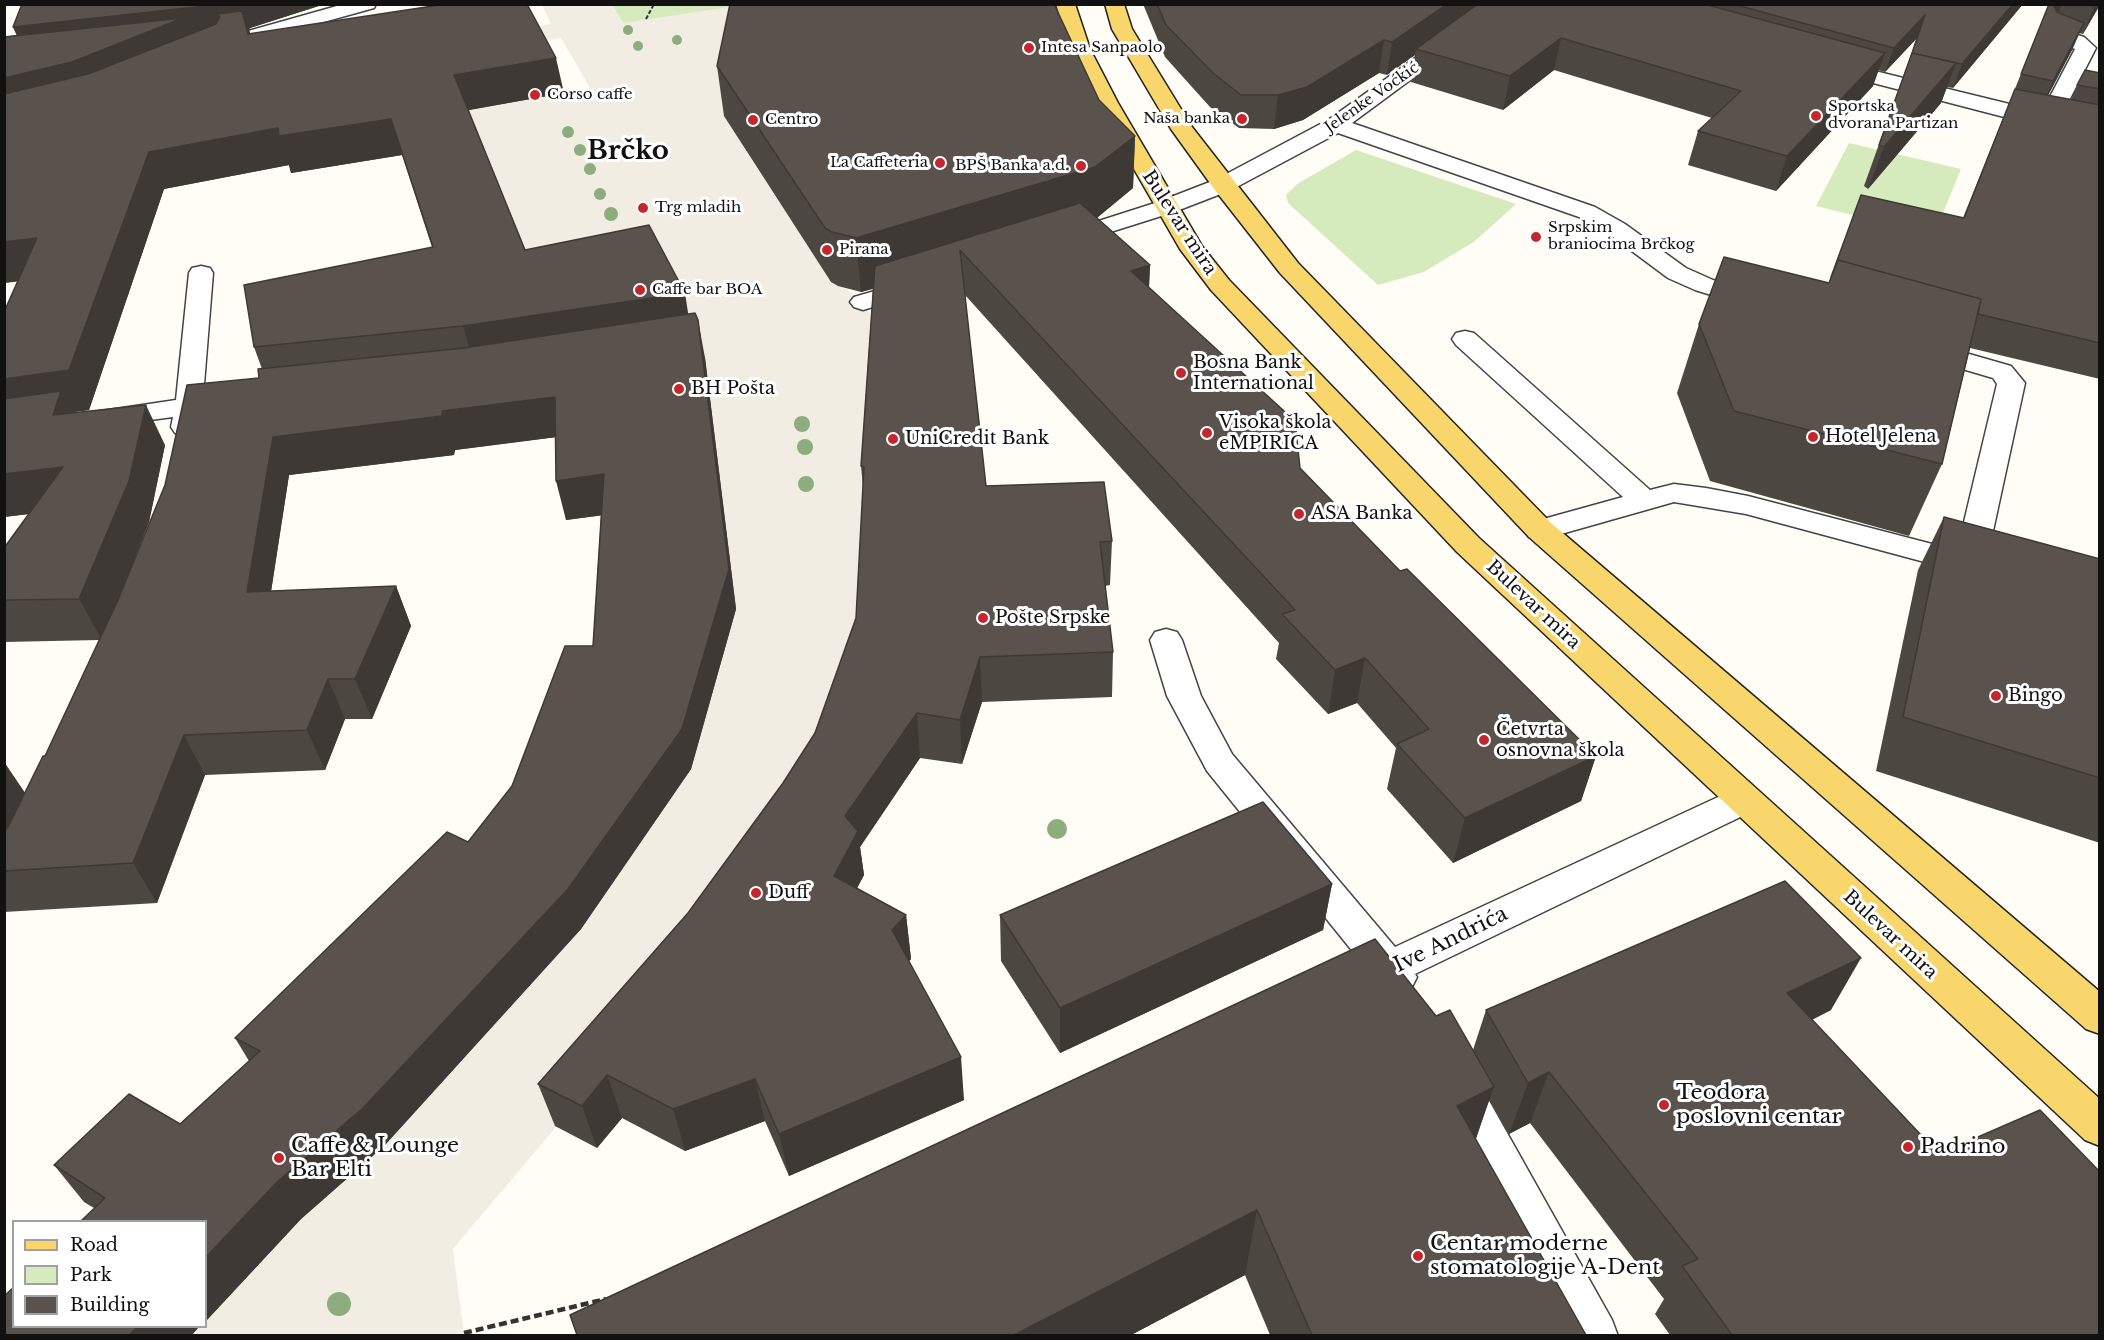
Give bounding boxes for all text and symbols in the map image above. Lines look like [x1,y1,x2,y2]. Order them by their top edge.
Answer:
place label: Intesa Sanpaolo [1041,39,1163,57]
marker: Intesa Sanpaolo [1022,41,1036,55]
street label: Jelenke Voćkić [1322,59,1422,137]
place label: Corso caffe [547,86,633,104]
marker: Corso caffe [528,88,542,102]
place label: Sportska dvorana Partizan [1828,98,1958,133]
marker: Sportska dvorana Partizan [1809,109,1823,123]
place label: Naša banka [1143,110,1230,128]
place label: Centro [765,111,818,129]
marker: Naša banka [1235,112,1249,126]
marker: Centro [746,113,760,127]
district label: Brčko [587,136,669,168]
place label: La Caffeteria [830,154,928,172]
marker: La Caffeteria [933,156,947,170]
place label: BPŠ Banka a.d. [955,157,1069,175]
marker: BPŠ Banka a.d. [1074,159,1088,173]
street label: Bulevar mira [1137,167,1221,279]
place label: Trg mladih [655,199,741,217]
marker: Trg mladih [636,201,650,215]
place label: Srpskim braniocima Brčkog [1548,219,1694,254]
marker: Srpskim braniocima Brčkog [1529,230,1543,244]
place label: Pirana [839,241,889,259]
marker: Pirana [820,243,834,257]
place label: Caffe bar BOA [652,281,762,299]
marker: Caffe bar BOA [633,283,647,297]
place label: Bosna Bank International [1193,352,1314,394]
marker: Bosna Bank International [1174,366,1188,380]
place label: BH Pošta [691,378,775,400]
marker: BH Pošta [672,382,686,396]
place label: Visoka škola eMPIRICA [1219,412,1331,454]
marker: Visoka škola eMPIRICA [1200,426,1214,440]
place label: Hotel Jelena [1825,426,1937,448]
place label: UniCredit Bank [905,428,1049,450]
marker: Hotel Jelena [1806,430,1820,444]
marker: UniCredit Bank [886,432,900,446]
place label: ASA Banka [1311,503,1413,525]
marker: ASA Banka [1292,507,1306,521]
street label: Bulevar mira [1482,556,1584,654]
place label: Pošte Srpske [995,607,1110,629]
marker: Pošte Srpske [976,611,990,625]
place label: Bingo [2008,685,2063,707]
marker: Bingo [1989,689,2003,703]
place label: Četvrta osnovna škola [1496,719,1624,762]
marker: Četvrta osnovna škola [1477,733,1491,747]
place label: Duff [768,882,809,904]
marker: Duff [749,886,763,900]
street label: Bulevar mira [1839,886,1941,984]
street label: Ive Andrića [1390,902,1512,978]
place label: Teodora poslovni centar [1676,1080,1841,1130]
marker: Teodora poslovni centar [1657,1098,1671,1112]
place label: Caffe & Lounge Bar Elti [291,1133,459,1183]
place label: Padrino [1920,1134,2005,1160]
marker: Padrino [1901,1140,1915,1154]
marker: Caffe & Lounge Bar Elti [272,1151,286,1165]
legend [12,1220,207,1328]
place label: Centar moderne stomatologije A-Dent [1430,1231,1660,1281]
text: Road [70,1234,118,1256]
marker: Centar moderne stomatologije A-Dent [1411,1249,1425,1263]
text: Park [70,1264,112,1286]
text: Building [70,1294,149,1316]

